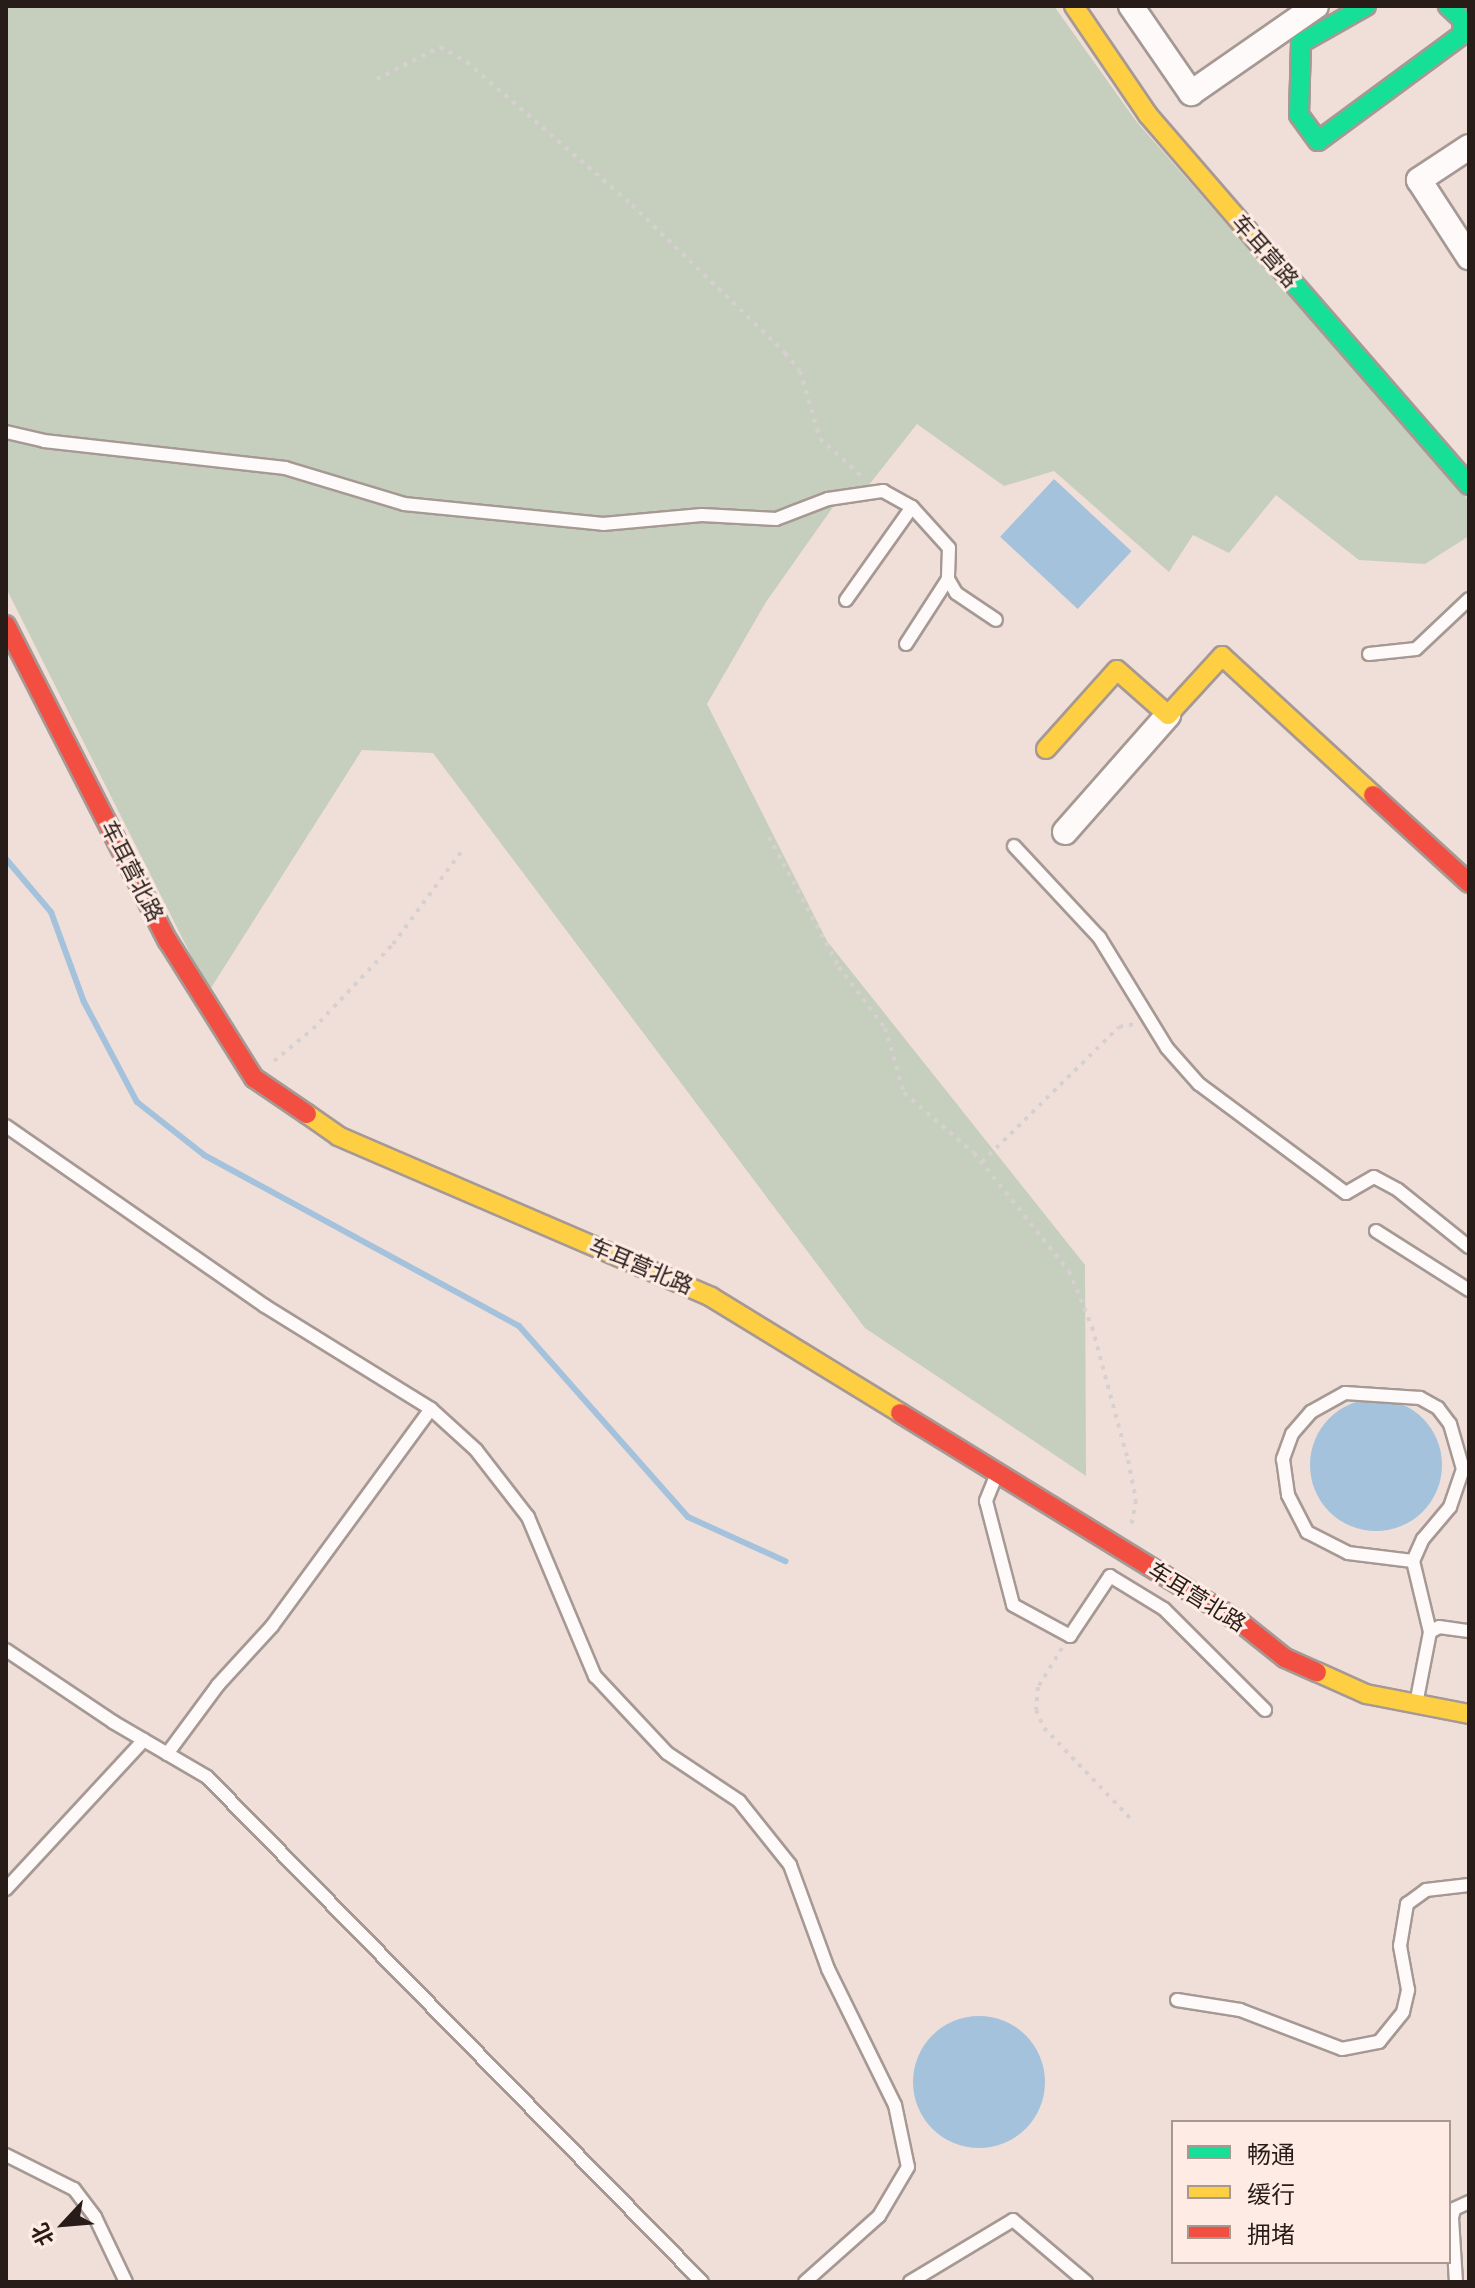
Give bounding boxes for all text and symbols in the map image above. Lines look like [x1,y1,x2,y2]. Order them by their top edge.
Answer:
street label: 车耳营路 [1226,209,1304,293]
street label: 车耳营北路 [95,816,169,926]
street label: 车耳营北路 [585,1232,697,1300]
street label: 车耳营北路 [1143,1557,1251,1637]
legend [1171,2120,1451,2264]
text: 畅通 [1247,2139,1295,2170]
text: 缓行 [1247,2179,1295,2210]
north arrow [24,2184,104,2264]
text: 北 [25,2218,60,2251]
text: 拥堵 [1247,2219,1295,2250]

